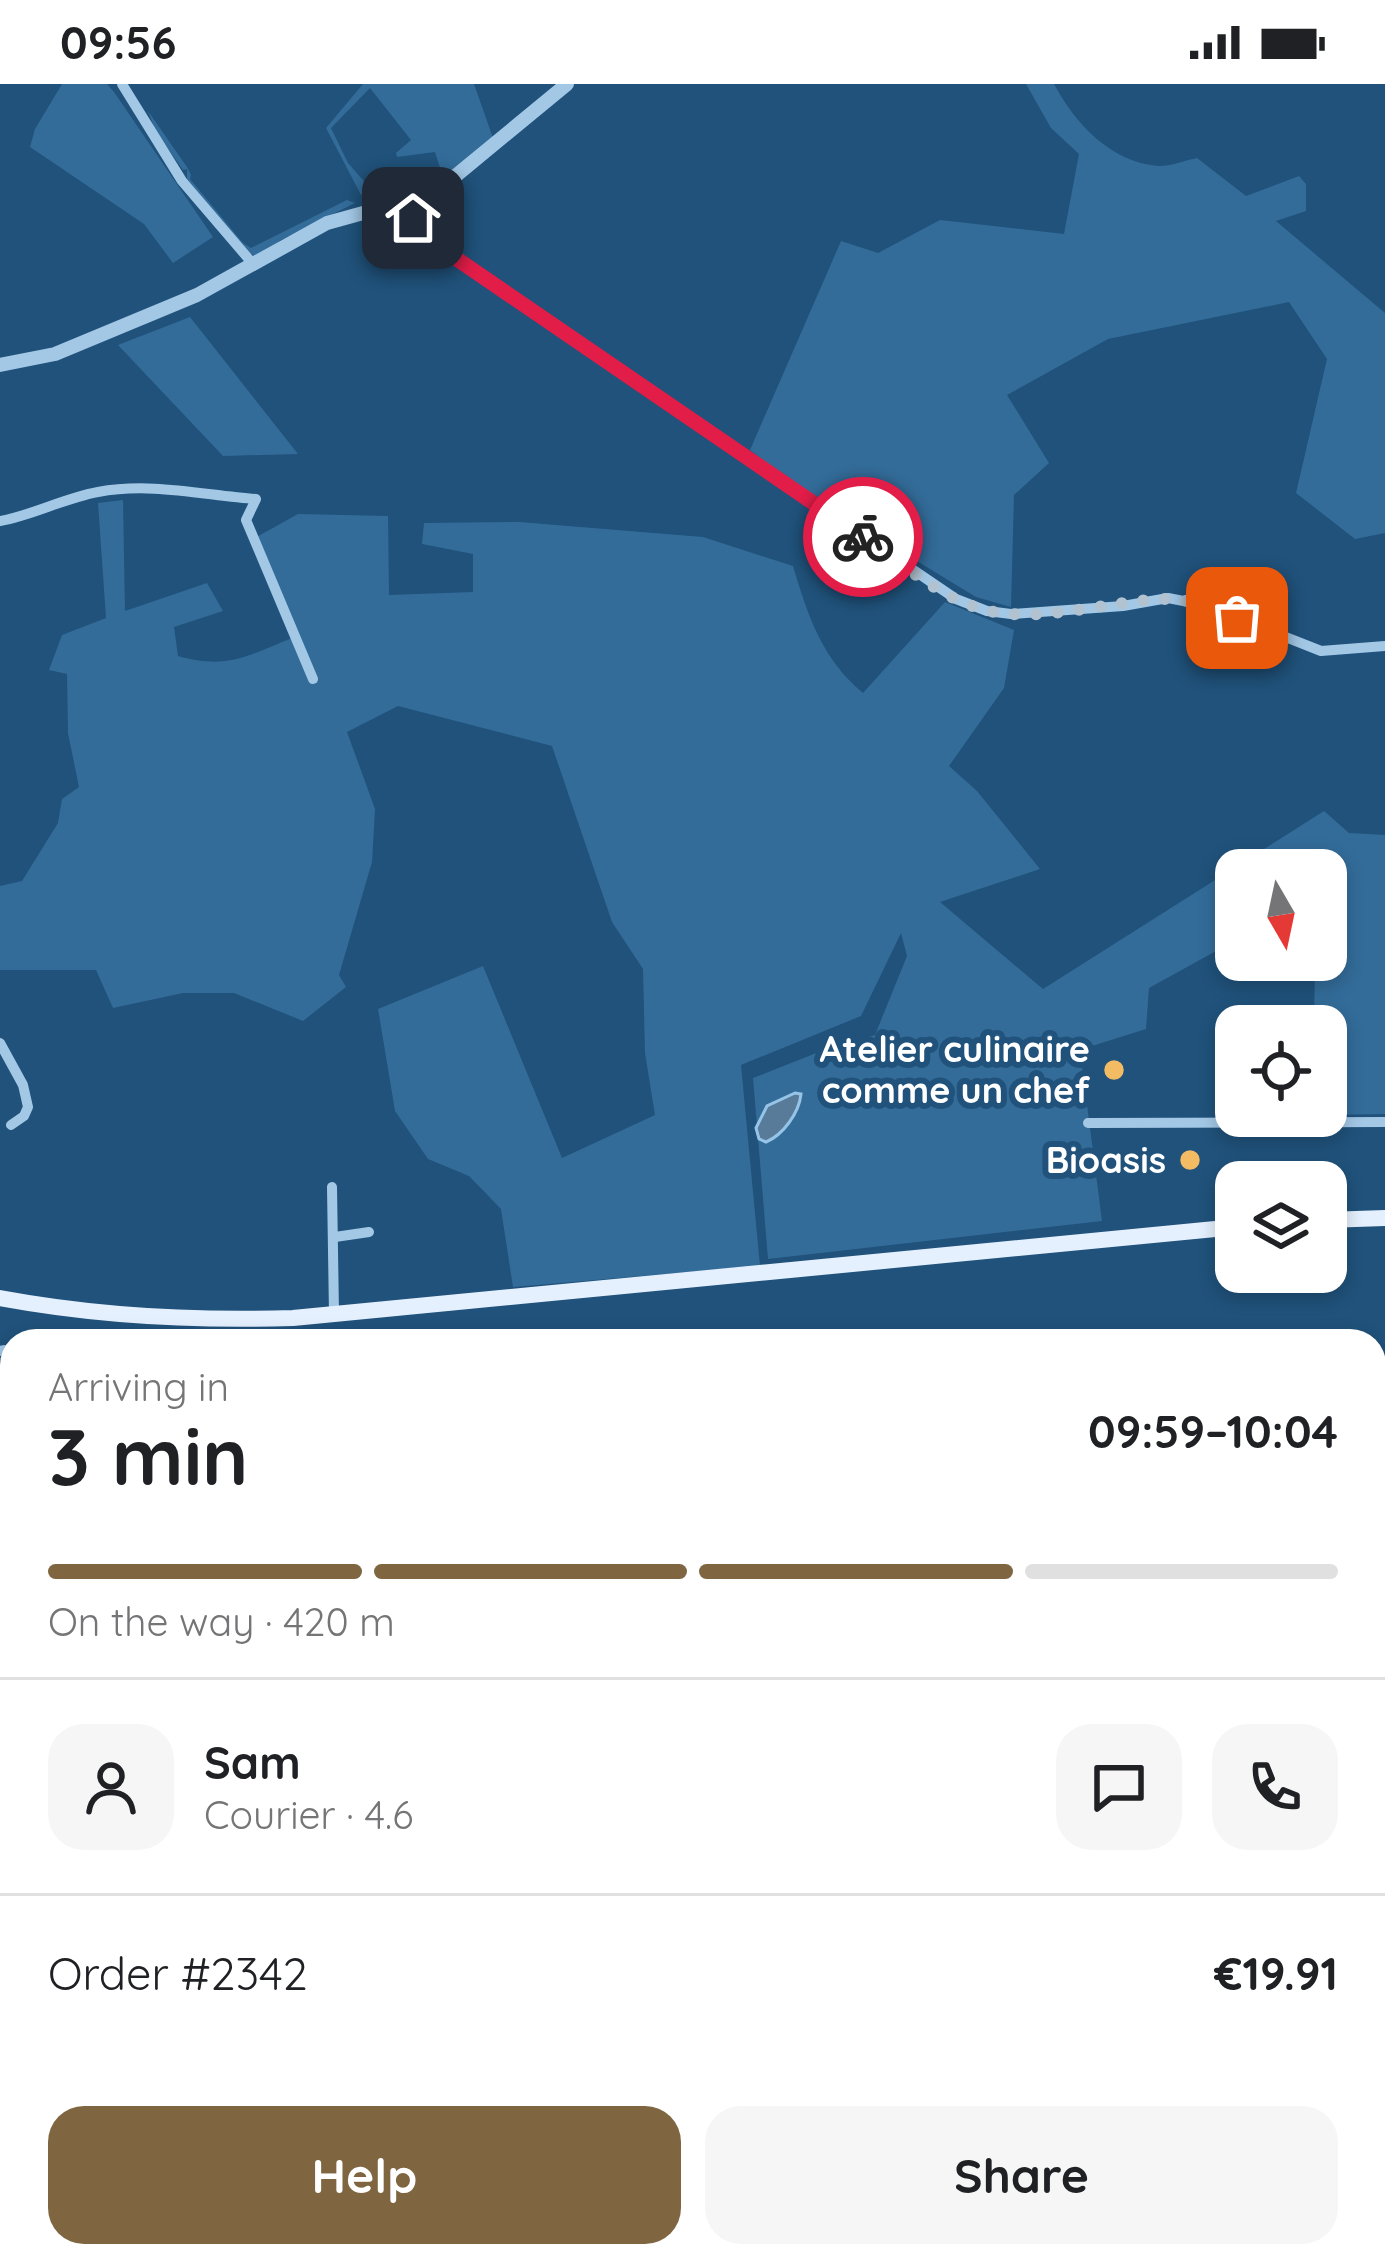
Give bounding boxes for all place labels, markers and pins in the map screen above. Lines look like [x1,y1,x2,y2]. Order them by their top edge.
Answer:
pin [362,167,464,269]
pin [1186,567,1288,669]
place label: Atelier culinaire comme un chef [820,1026,1090,1112]
marker: Atelier culinaire comme un chef [1101,1057,1127,1083]
place label: Bioasis [1046,1137,1166,1182]
marker: Bioasis [1177,1147,1203,1173]

